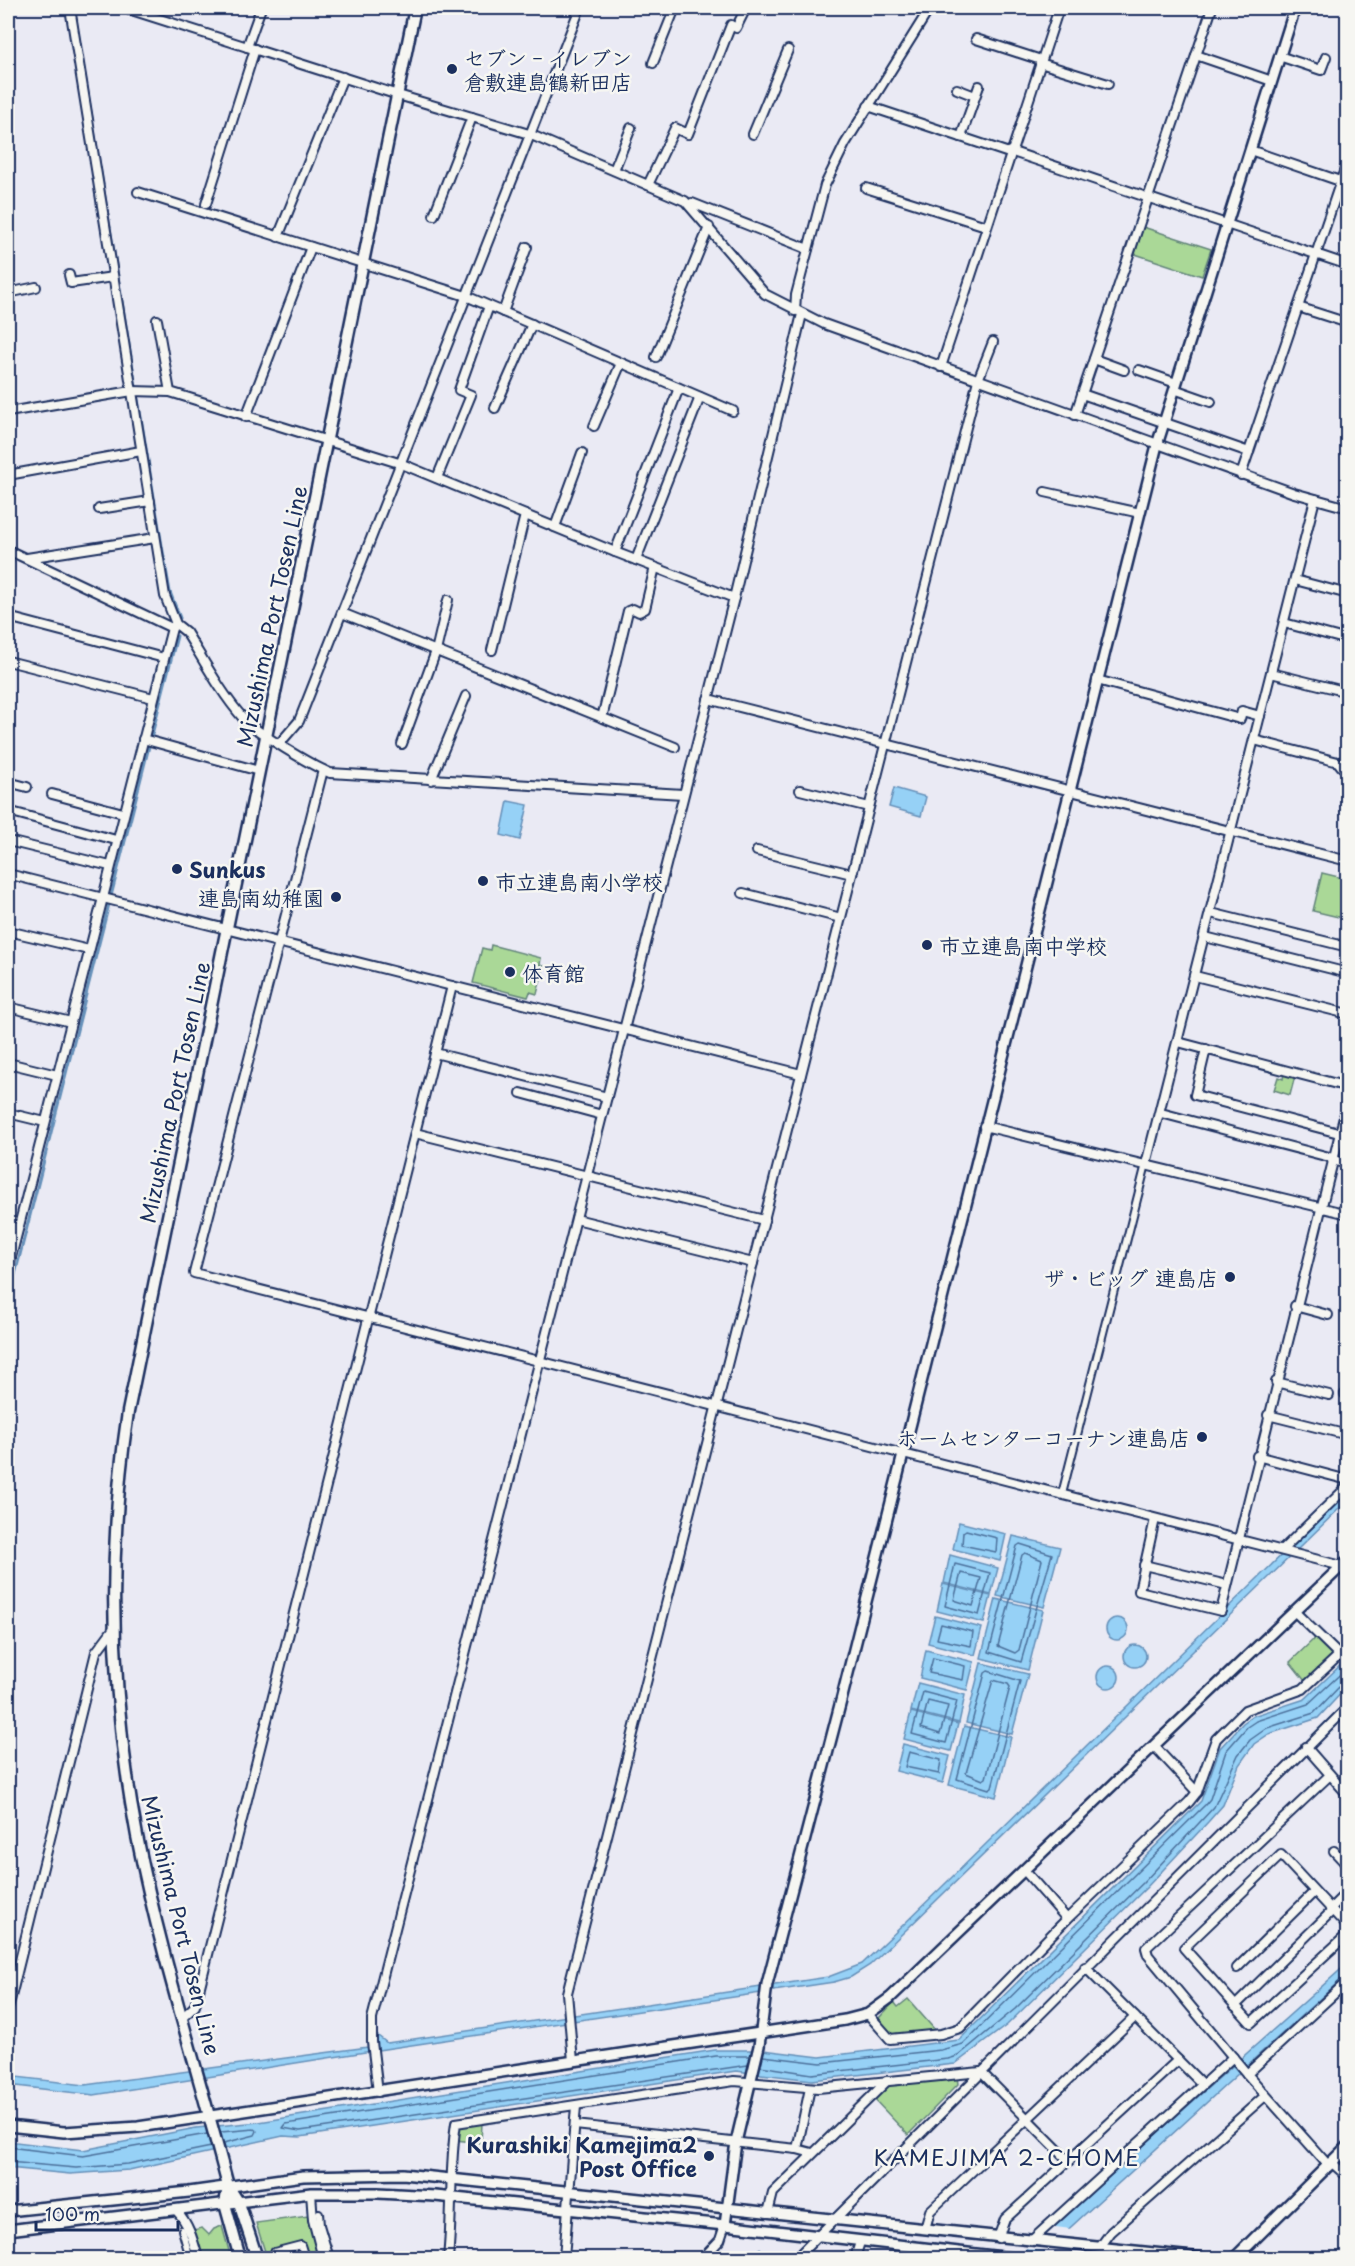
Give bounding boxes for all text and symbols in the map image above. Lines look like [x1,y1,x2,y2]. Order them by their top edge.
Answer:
place label: セブン‐イレブン 倉敷連島鶴新田店 [464,41,632,97]
marker: セブン‐イレブン 倉敷連島鶴新田店 [445,62,459,76]
street label: Mizushima Port Tosen Line [228,482,314,750]
place label: Sunkus [189,853,266,885]
marker: Sunkus [170,862,184,876]
place label: 市立連島南小学校 [495,865,663,897]
marker: 市立連島南小学校 [476,874,490,888]
place label: 連島南幼稚園 [198,881,324,913]
marker: 連島南幼稚園 [329,890,343,904]
place label: 市立連島南中学校 [939,929,1107,961]
marker: 市立連島南中学校 [920,938,934,952]
place label: 体育館 [522,956,585,988]
street label: Mizushima Port Tosen Line [131,958,217,1226]
marker: 体育館 [503,965,517,979]
place label: ザ・ビッグ 連島店 [1043,1261,1218,1293]
marker: ザ・ビッグ 連島店 [1223,1270,1237,1284]
place label: ホームセンターコーナン連島店 [897,1421,1190,1453]
marker: ホームセンターコーナン連島店 [1195,1430,1209,1444]
street label: Mizushima Port Tosen Line [134,1792,230,2058]
place label: Kurashiki Kamejima2 Post Office [467,2128,697,2184]
district label: KAMEJIMA 2-CHOME [874,2140,1140,2173]
marker: Kurashiki Kamejima2 Post Office [702,2149,716,2163]
scale bar [36,2194,178,2232]
text: 100 m [45,2200,100,2227]

